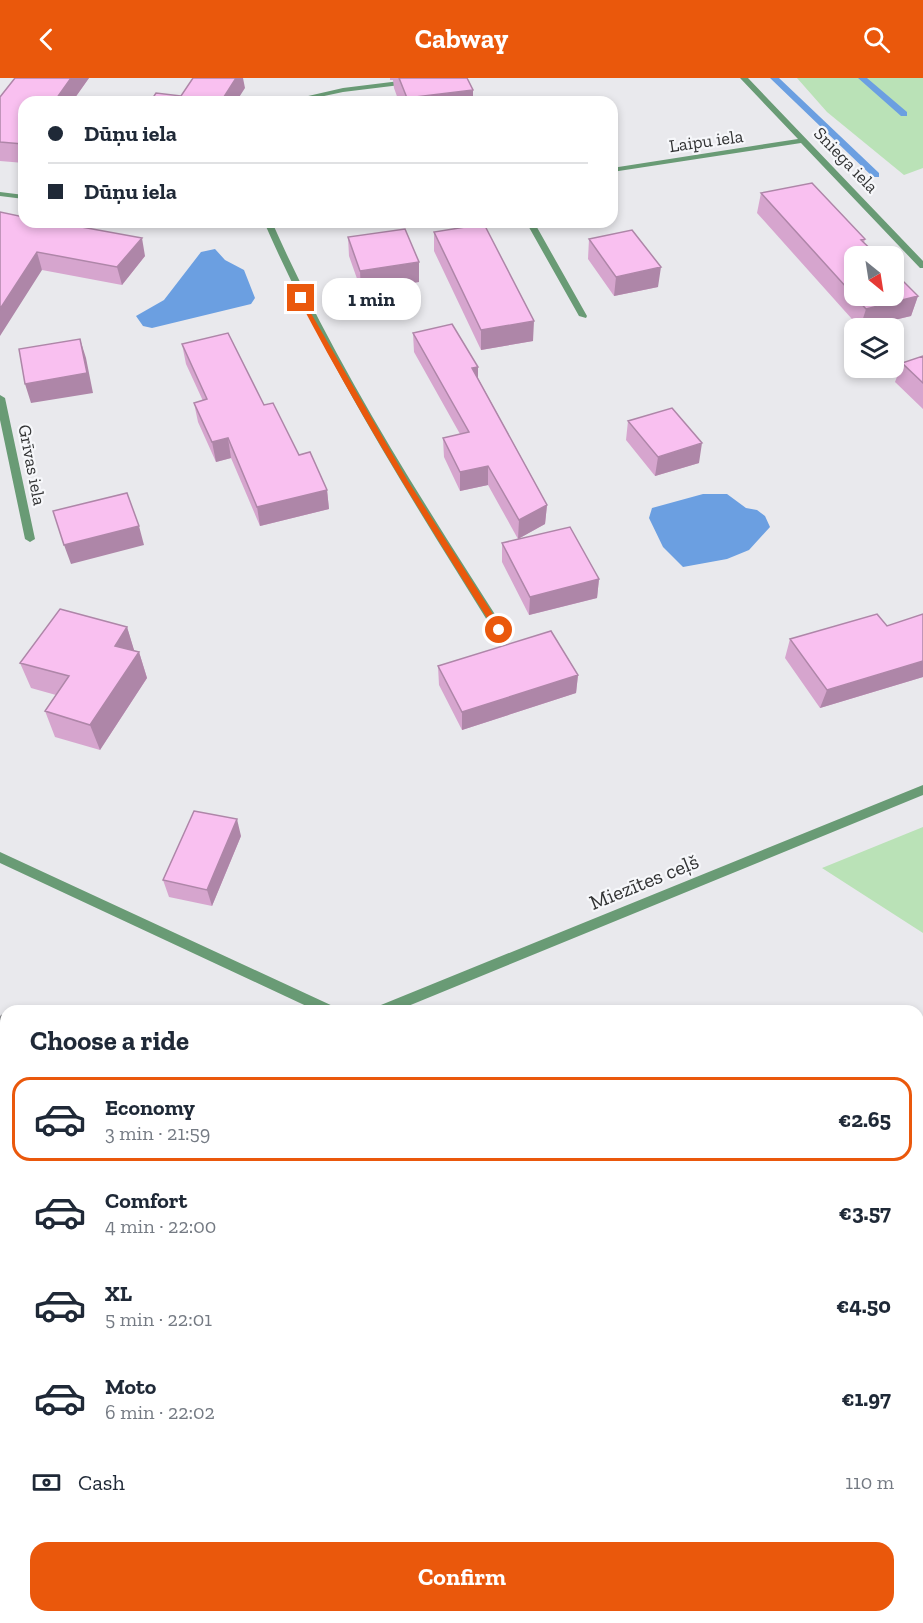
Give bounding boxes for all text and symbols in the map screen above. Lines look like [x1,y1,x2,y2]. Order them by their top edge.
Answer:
icon: back [30,23,63,56]
text: Cabway [415,23,508,55]
icon: search [860,23,893,56]
text: Dūņu iela [84,120,177,147]
street label: Sniega iela [809,122,883,198]
street label: Laipu iela [668,125,745,157]
text: Dūņu iela [84,178,177,205]
north arrow [844,246,904,306]
map controls [844,246,904,378]
callout: 1 min [322,277,421,319]
route end [287,284,314,311]
text: 1 min [348,287,395,311]
button: layers [844,318,904,378]
street label: Grīvas iela [13,423,51,507]
route start [485,616,512,643]
street label: Miezītes ceļš [585,848,702,915]
text: Choose a ride [30,1025,189,1057]
icon: car [33,1092,87,1146]
text: Economy [105,1094,195,1121]
text: €2.65 [838,1106,891,1133]
text: 3 min · 21:59 [105,1121,210,1145]
icon: car [33,1185,87,1239]
text: Comfort [105,1187,187,1214]
text: €3.57 [839,1199,891,1226]
text: 4 min · 22:00 [105,1214,216,1238]
icon: car [33,1278,87,1332]
text: XL [105,1280,132,1307]
text: €4.50 [836,1292,891,1319]
text: 5 min · 22:01 [105,1307,212,1331]
icon: car [33,1371,87,1425]
text: Moto [105,1373,156,1400]
text: €1.97 [841,1385,891,1412]
text: 6 min · 22:02 [105,1400,215,1424]
icon: cash [30,1466,63,1499]
text: Cash [78,1469,125,1496]
text: 110 m [845,1470,894,1494]
button: Confirm [30,1542,894,1611]

